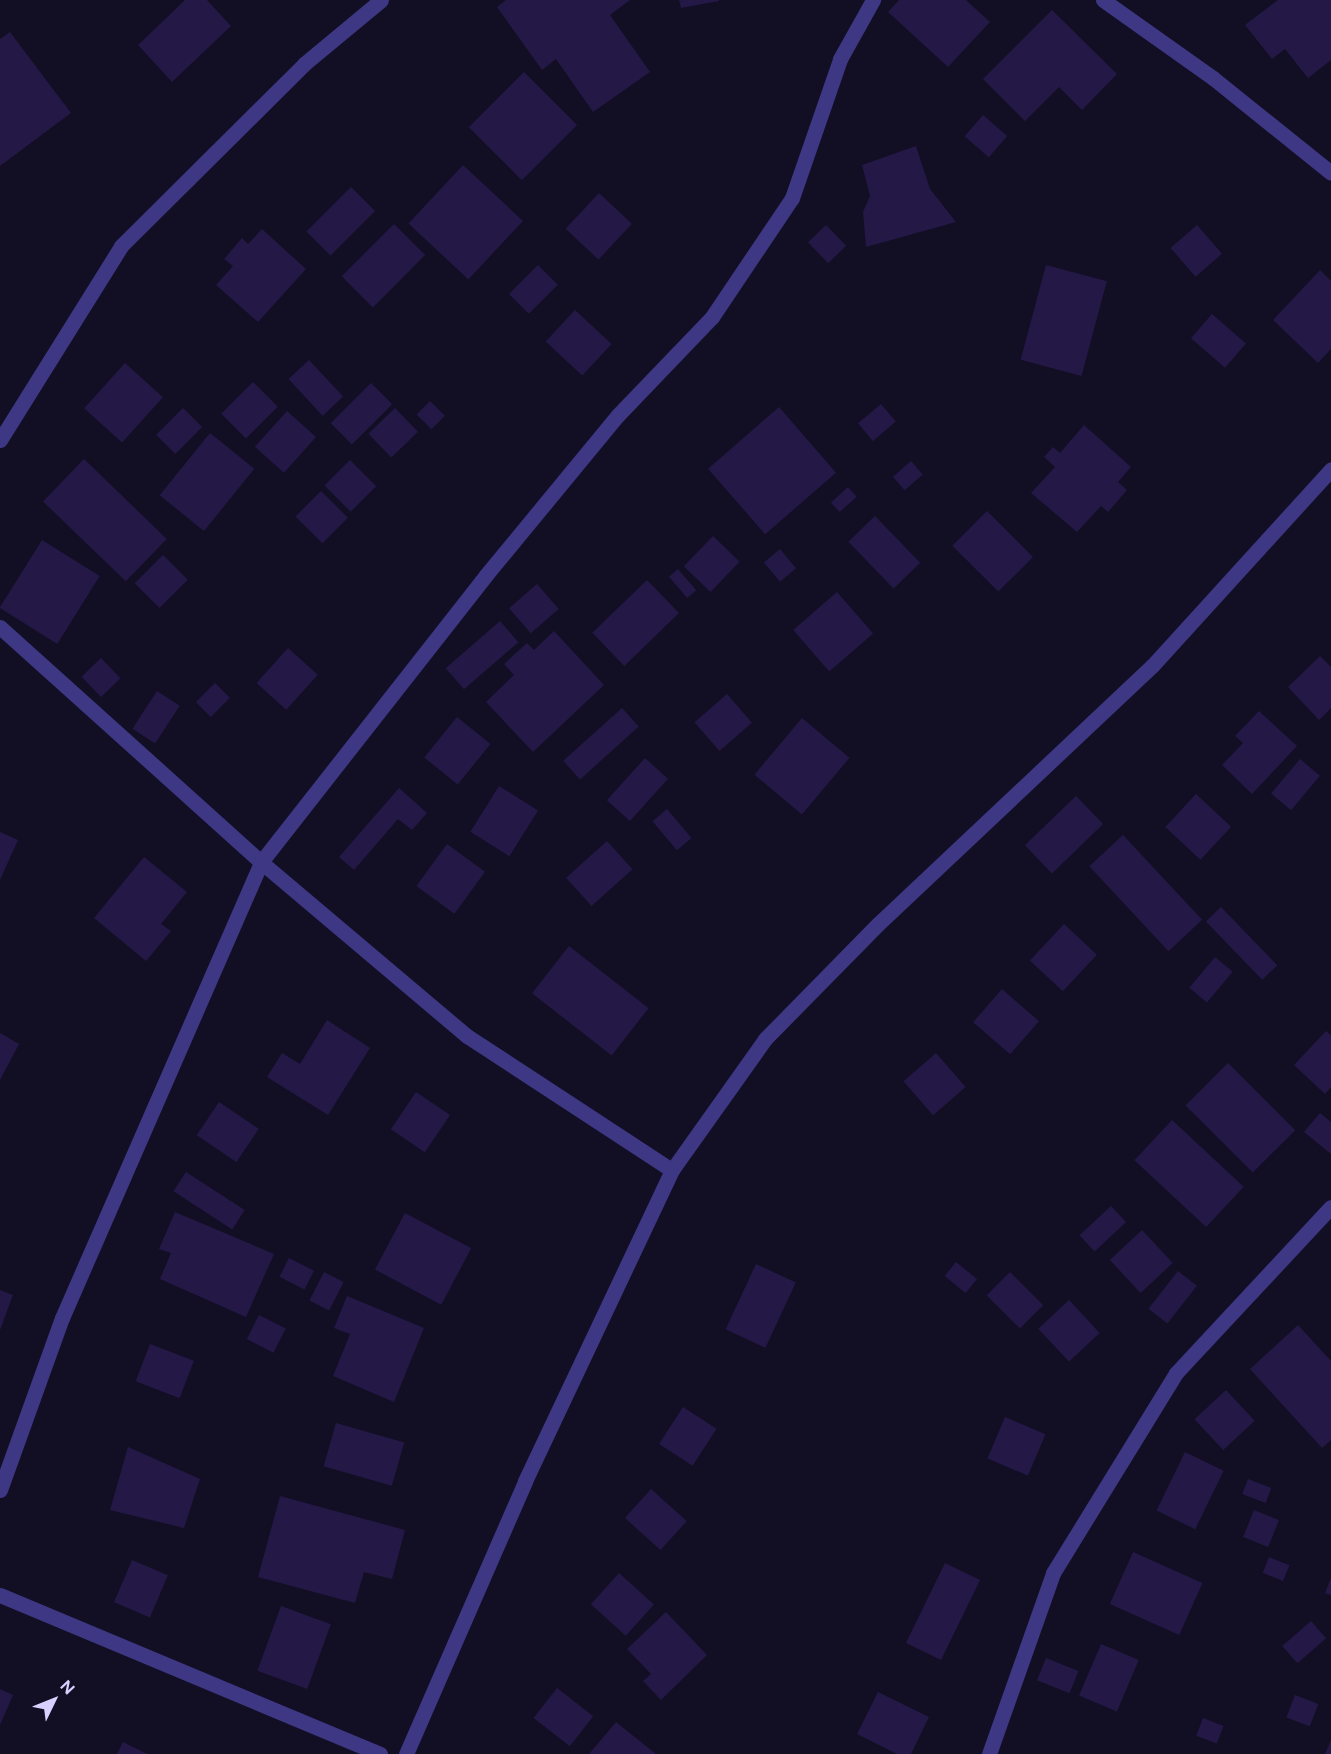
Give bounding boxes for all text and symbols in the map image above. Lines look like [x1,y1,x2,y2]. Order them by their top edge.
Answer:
north arrow [24,1670,84,1730]
text: N [56,1676,79,1698]

